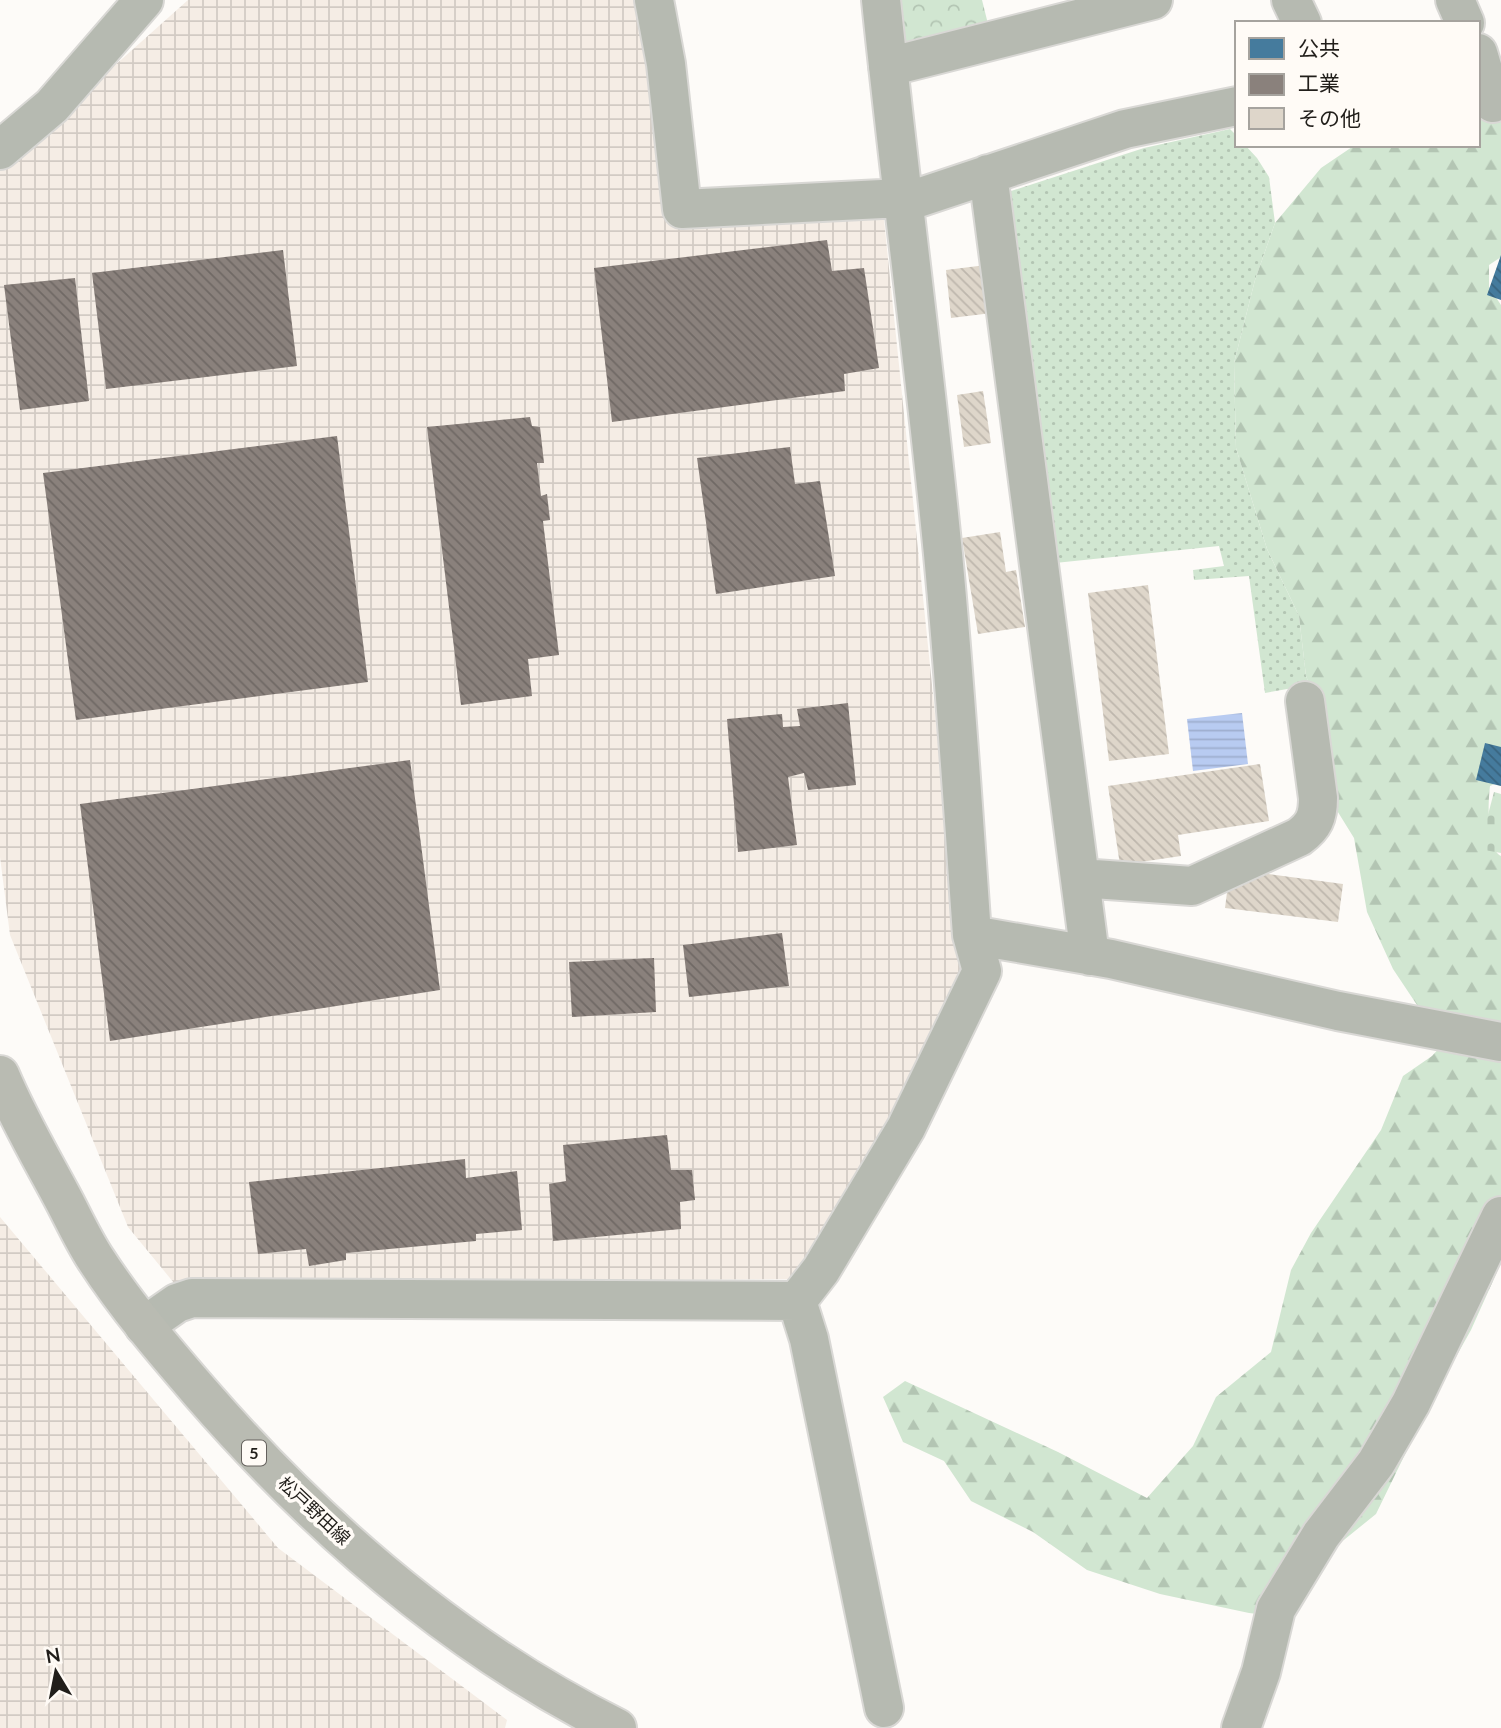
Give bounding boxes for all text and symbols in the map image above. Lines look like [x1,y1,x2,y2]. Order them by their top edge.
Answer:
legend [1235,21,1480,147]
text: 公共 [1298,35,1340,60]
text: 工業 [1298,70,1340,95]
text: その他 [1298,105,1361,130]
road number: 5 [242,1441,266,1466]
street label: 松戸野田線 [274,1472,355,1549]
north arrow [21,1637,91,1707]
text: N [44,1642,62,1667]

